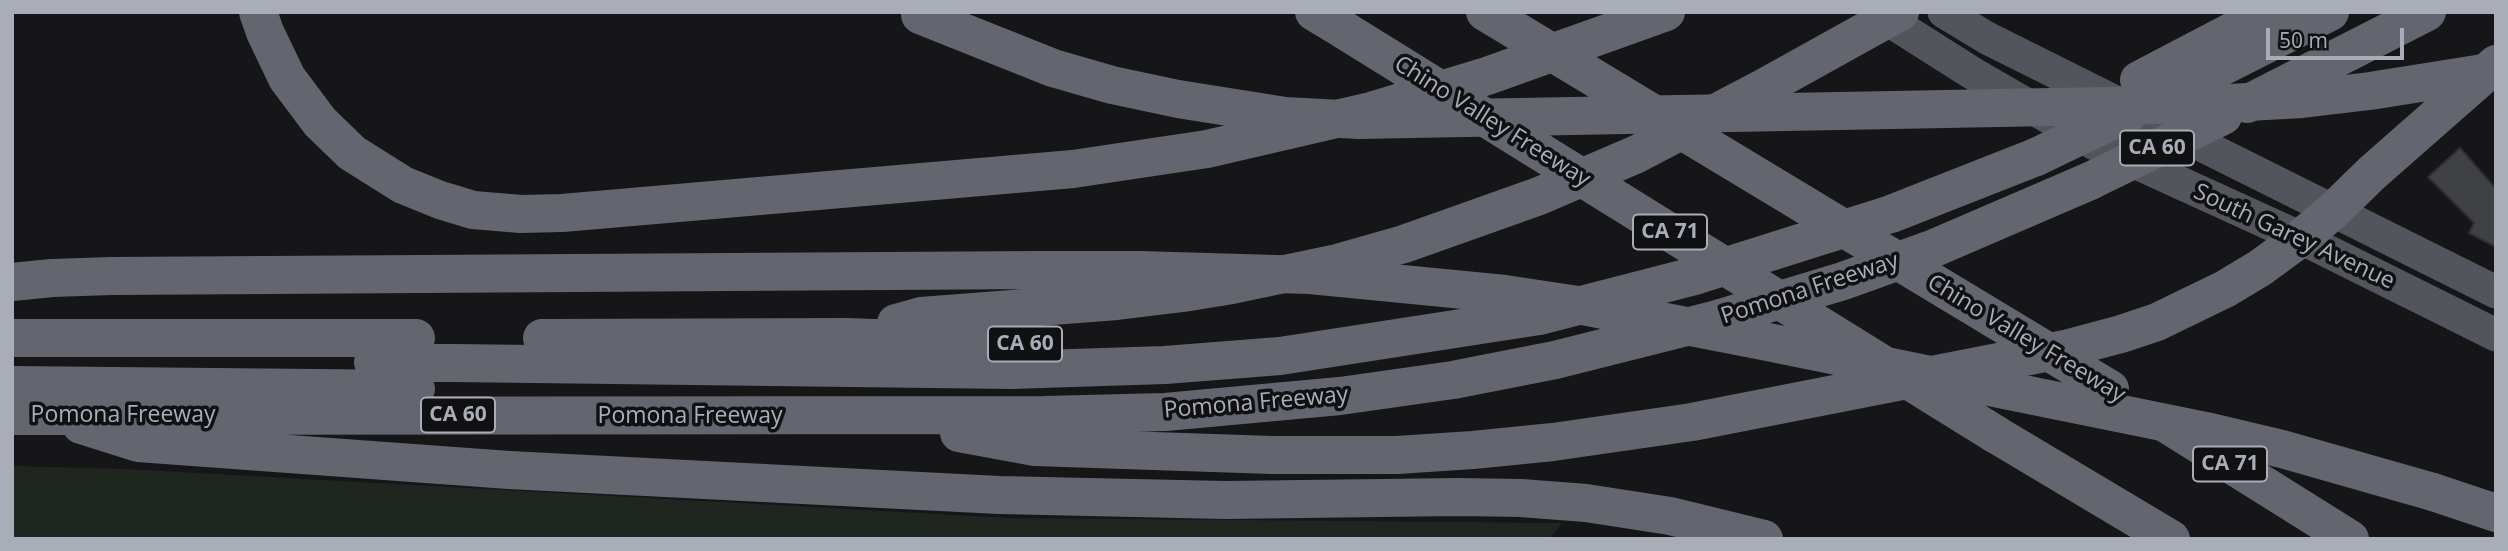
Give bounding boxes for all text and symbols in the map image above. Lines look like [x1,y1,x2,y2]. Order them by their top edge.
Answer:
scale bar [2270,14,2408,58]
text: 50 m [2279,26,2328,54]
street label: Chino Valley Freeway [1389,50,1595,194]
road number: CA 60 [2120,130,2194,166]
street label: South Garey Avenue [2189,178,2399,296]
road number: CA 71 [1633,215,1707,250]
street label: Pomona Freeway [1718,247,1902,331]
street label: Chino Valley Freeway [1922,269,2130,409]
road number: CA 60 [988,326,1062,362]
street label: Pomona Freeway [1163,381,1349,425]
road number: CA 60 [421,398,495,432]
street label: Pomona Freeway [31,401,215,429]
street label: Pomona Freeway [598,402,782,430]
road number: CA 71 [2193,447,2267,482]

